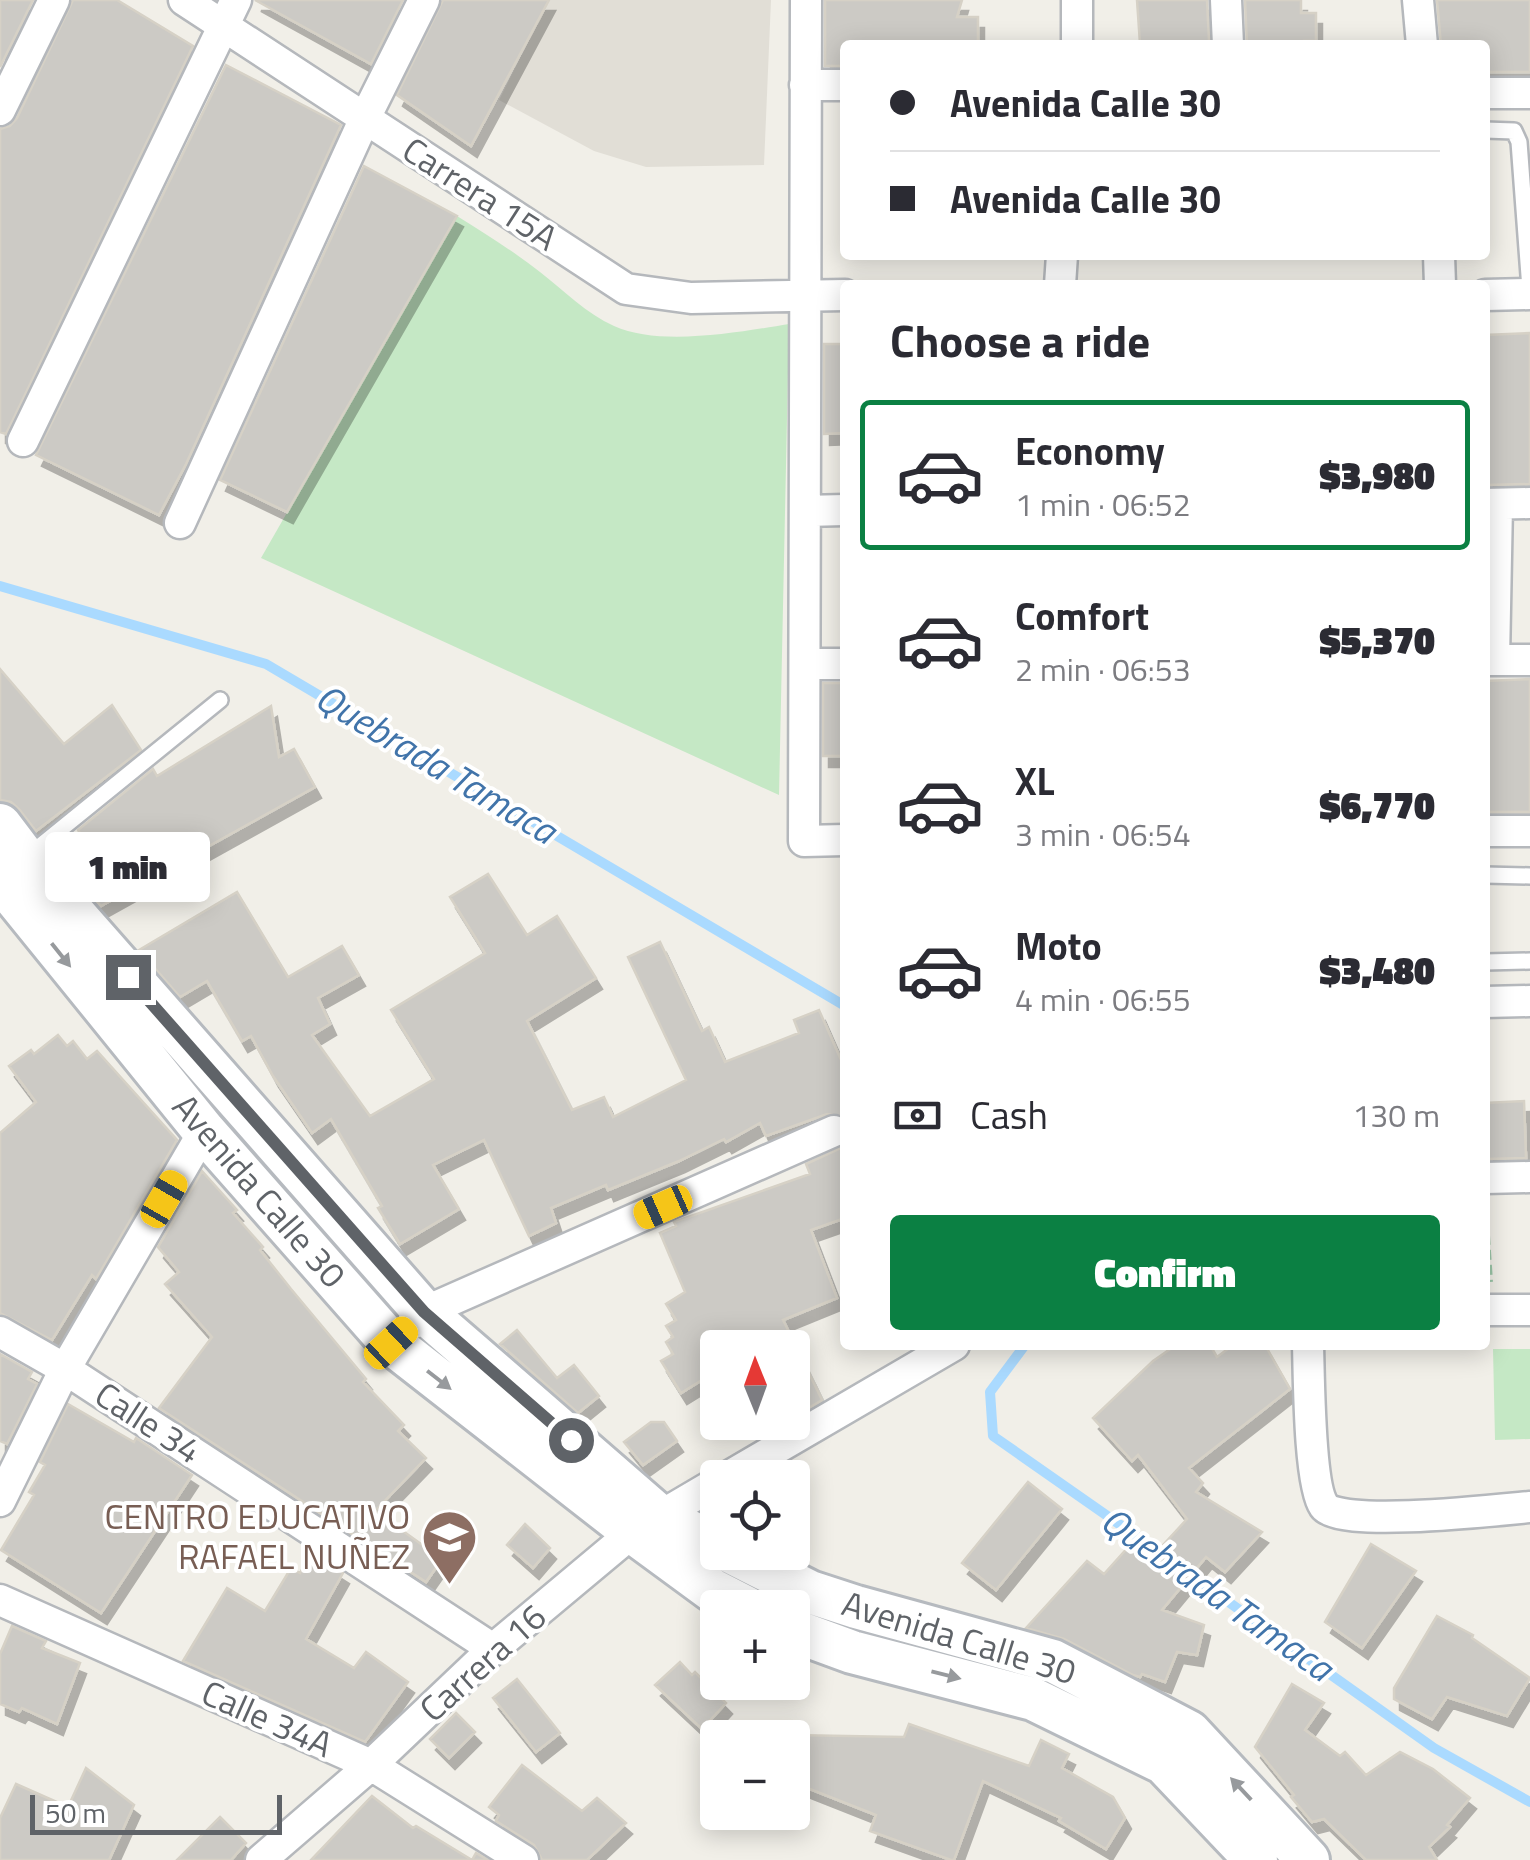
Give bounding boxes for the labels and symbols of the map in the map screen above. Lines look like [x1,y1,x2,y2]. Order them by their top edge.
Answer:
street label: Carrera 15A [392,123,569,264]
water label: Quebrada Tamaca [305,668,570,859]
callout: 1 min [46,832,210,902]
one-way arrow [50,942,71,967]
route end [106,955,151,1000]
street label: Avenida Calle 30 [160,1081,360,1299]
car [136,1166,192,1232]
car [629,1181,697,1233]
car [359,1312,423,1374]
north arrow [700,1330,810,1440]
street label: Calle 34 [85,1368,212,1477]
one-way arrow [426,1369,452,1390]
route start [549,1418,594,1463]
place label: CENTRO EDUCATIVO RAFAEL NUÑEZ [104,1489,410,1583]
water label: Quebrada Tamaca [1089,1491,1347,1696]
school or university icon: CENTRO EDUCATIVO RAFAEL NUÑEZ [419,1507,479,1586]
street label: Avenida Calle 30 [836,1576,1083,1698]
street label: Carrera 16 [407,1590,558,1734]
street label: Calle 34A [193,1665,342,1771]
one-way arrow [931,1668,962,1683]
one-way arrow [1230,1777,1253,1801]
scale bar [30,1790,282,1834]

